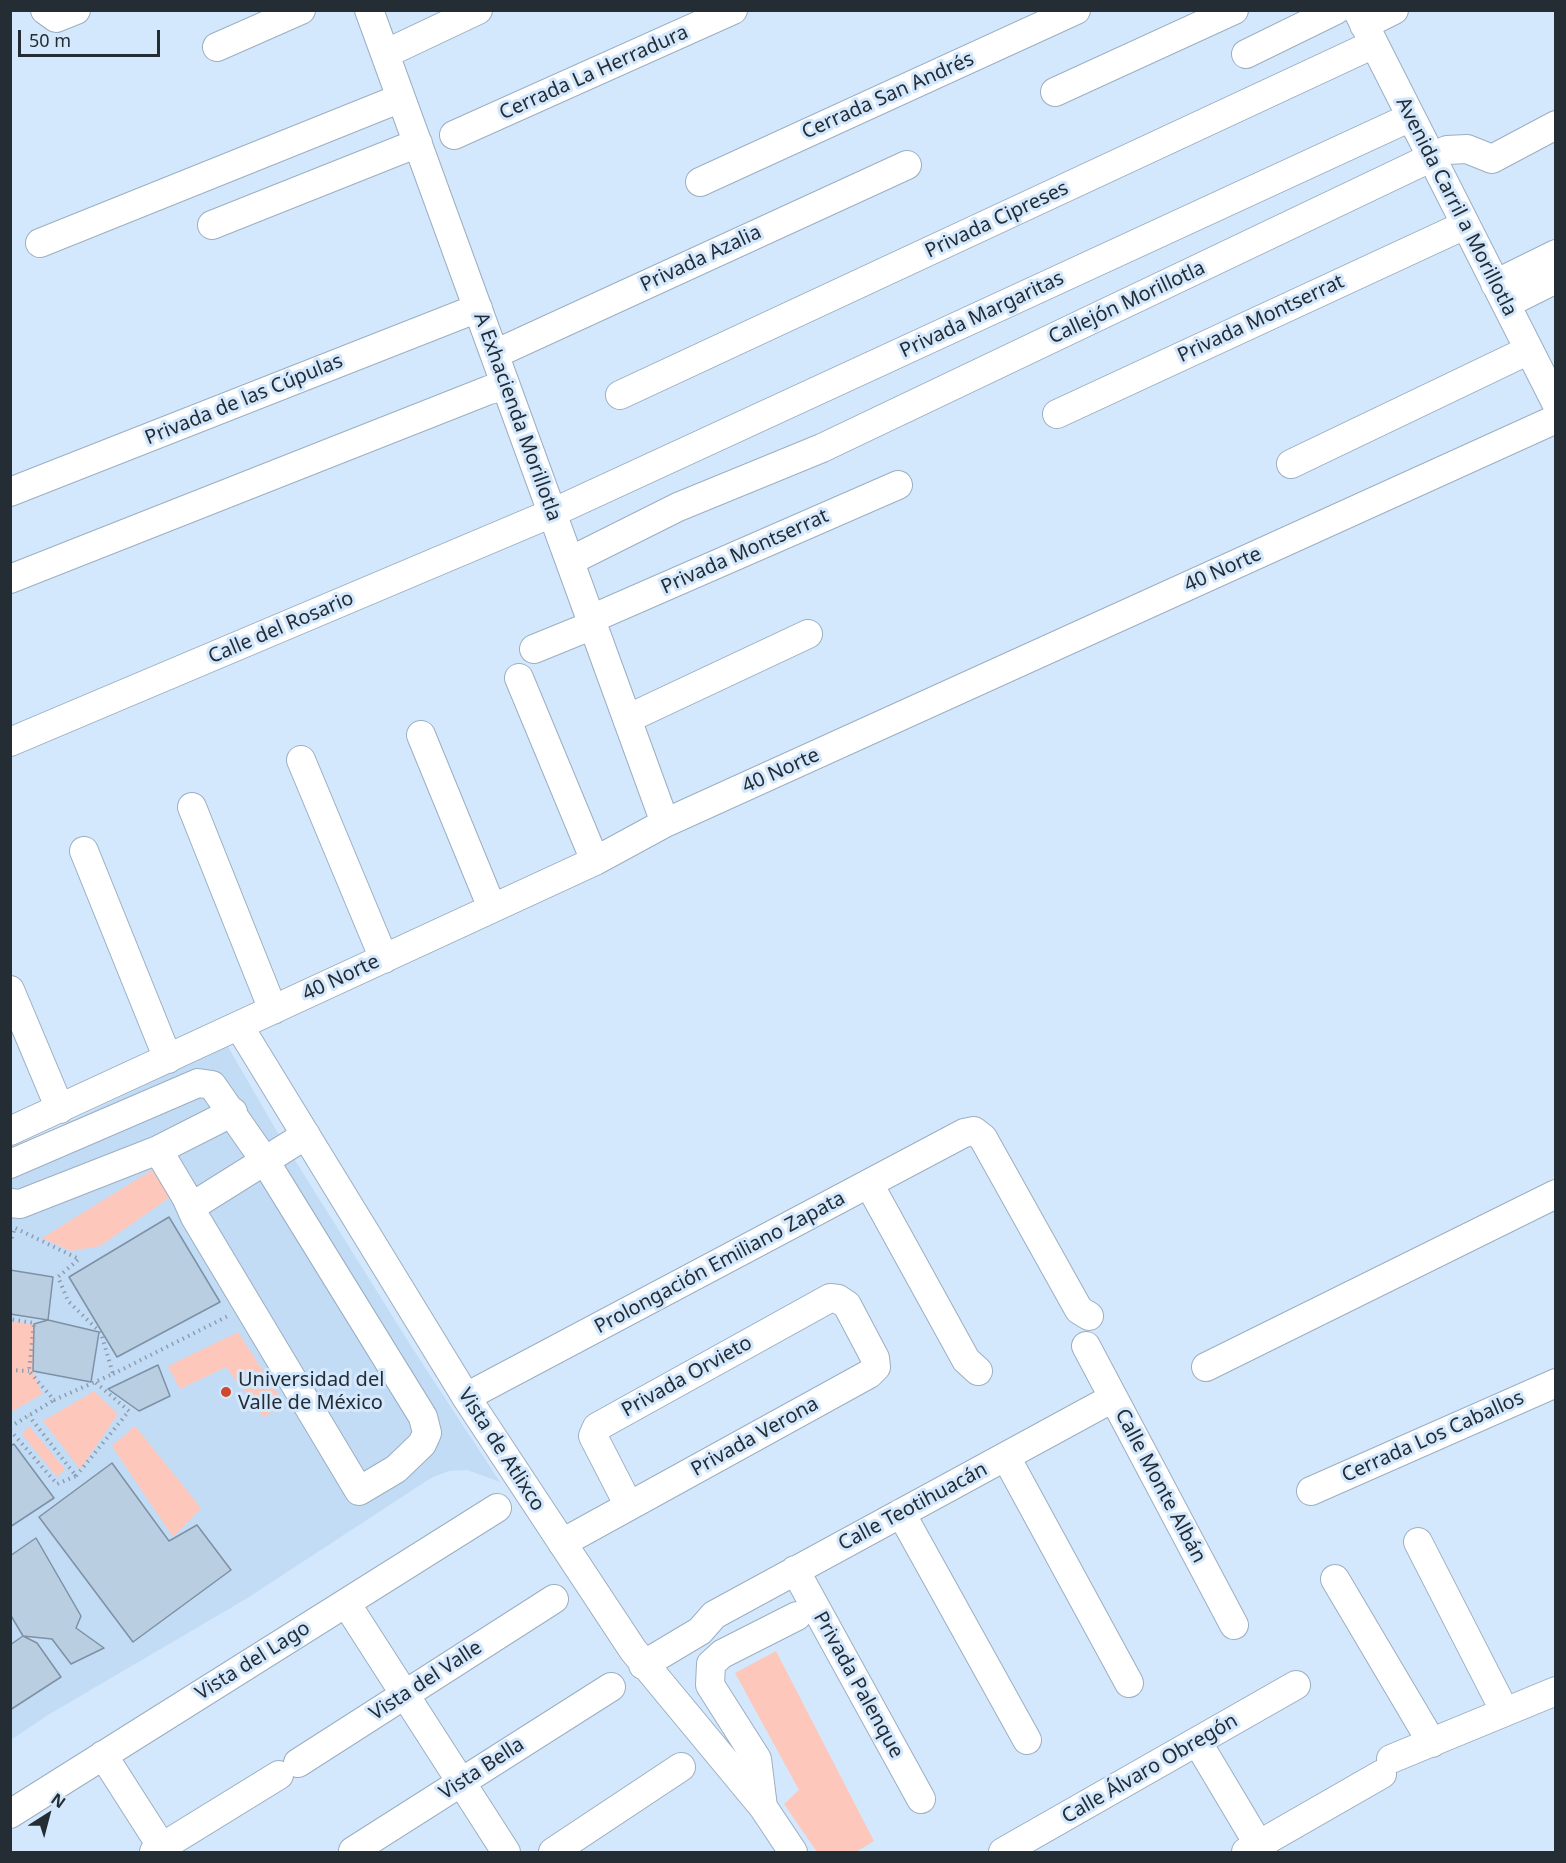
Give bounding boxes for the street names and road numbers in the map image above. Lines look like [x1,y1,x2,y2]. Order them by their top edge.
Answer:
street label: Cerrada La Herradura [496,21,692,125]
street label: Cerrada San Andrés [798,47,978,145]
street label: Avenida Carril a Morillotla [1390,94,1522,320]
street label: Privada Cipreses [922,176,1072,264]
street label: Privada Azalia [637,221,765,297]
street label: Callejón Morillotla [1045,256,1209,350]
street label: Privada Margaritas [896,267,1068,363]
street label: Privada Montserrat [1174,270,1348,368]
street label: A Exhacienda Morillotla [468,310,566,524]
street label: Privada de las Cúpulas [142,349,346,451]
street label: Privada Montserrat [658,504,832,600]
street label: 40 Norte [1181,542,1265,598]
street label: Calle del Rosario [205,587,357,669]
street label: 40 Norte [739,743,823,799]
street label: 40 Norte [299,950,383,1006]
street label: Prolongación Emiliano Zapata [591,1187,849,1339]
street label: Privada Orvieto [618,1331,756,1423]
street label: Vista de Atlixco [452,1384,550,1516]
street label: Cerrada Los Caballos [1338,1386,1528,1488]
street label: Privada Verona [687,1392,823,1482]
street label: Calle Monte Albán [1109,1405,1211,1567]
street label: Calle Teotihuacán [834,1458,992,1556]
street label: Privada Palenque [808,1608,908,1762]
street label: Vista del Lago [191,1616,315,1706]
street label: Vista del Valle [365,1636,487,1726]
street label: Calle Álvaro Obregón [1058,1709,1242,1829]
street label: Vista Bella [435,1733,529,1805]

